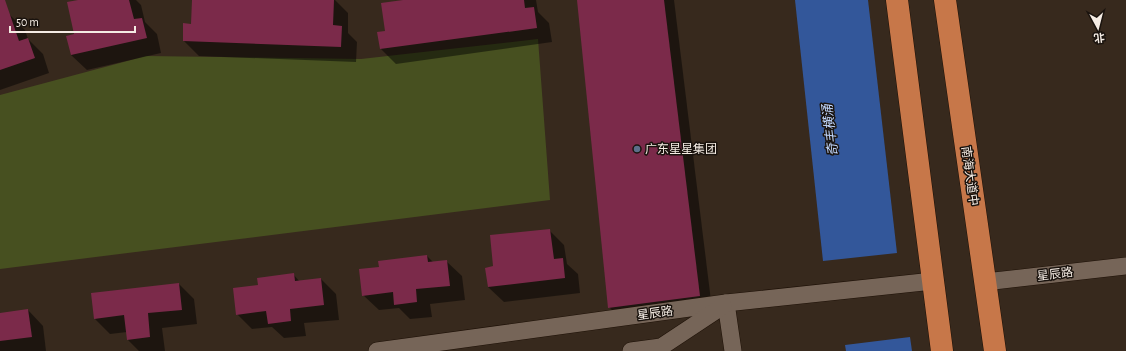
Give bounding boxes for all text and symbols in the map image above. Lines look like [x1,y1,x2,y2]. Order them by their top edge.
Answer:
scale bar [10,8,135,34]
north arrow [1078,8,1118,48]
text: 50 m [16,16,39,28]
text: 北 [1093,31,1105,44]
water label: 奇丰横涌 [820,101,841,157]
place label: 广东星星集团 [645,142,717,155]
marker: 广东星星集团 [632,144,642,154]
street label: 南海大道中 [960,145,981,207]
street label: 星辰路 [1036,265,1074,282]
street label: 星辰路 [636,304,674,321]

